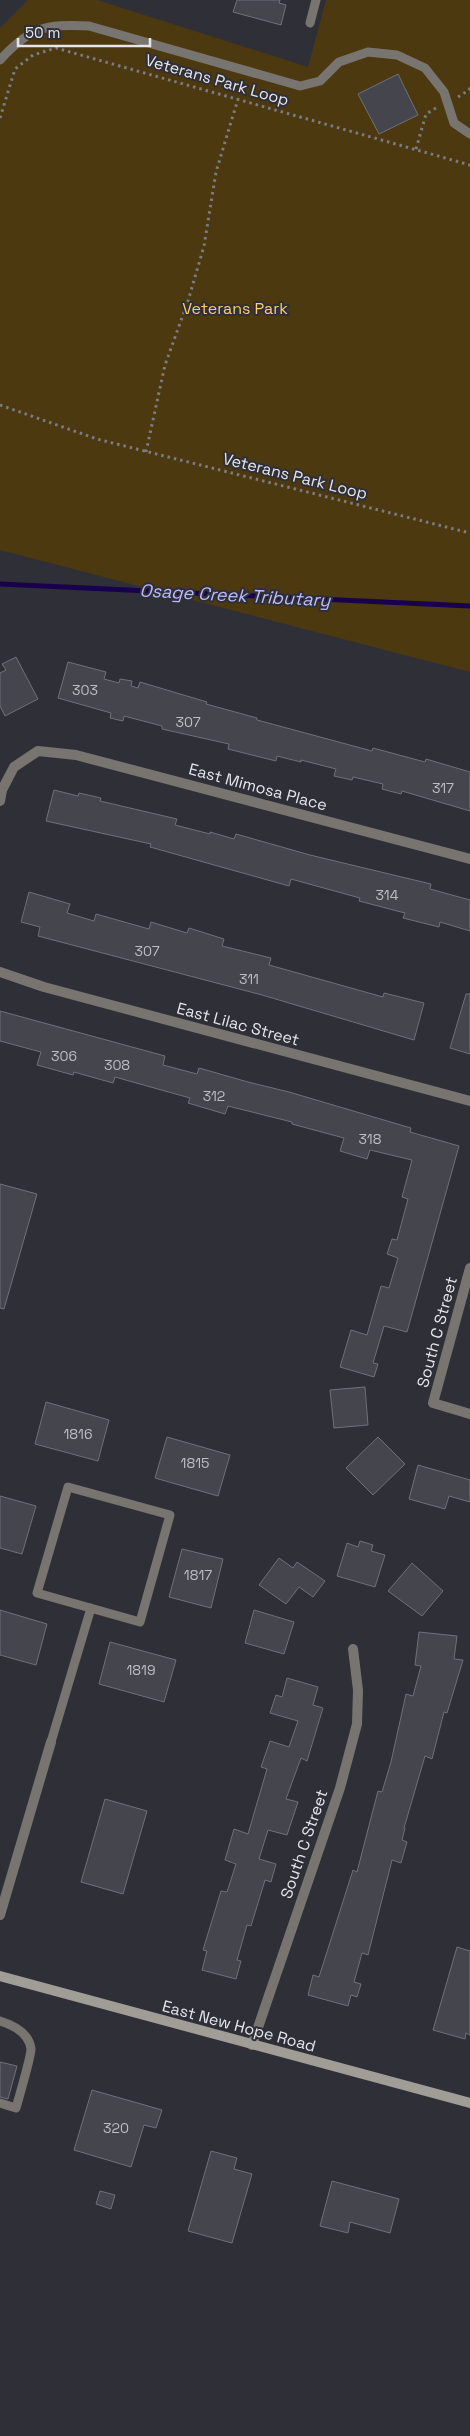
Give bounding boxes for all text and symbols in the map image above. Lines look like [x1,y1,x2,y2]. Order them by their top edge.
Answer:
scale bar [18,15,150,47]
text: 50 m [25,23,60,42]
street label: Veterans Park Loop [143,49,291,111]
park label: Veterans Park [182,298,288,319]
street label: Veterans Park Loop [220,448,370,504]
water label: Osage Creek Tributary [139,579,332,612]
house number: 303 [72,681,98,699]
house number: 307 [175,713,201,731]
street label: East Mimosa Place [186,758,330,816]
house number: 317 [432,779,454,797]
house number: 314 [376,886,399,904]
house number: 307 [134,942,160,960]
house number: 311 [239,970,259,988]
street label: East Lilac Street [174,998,302,1050]
house number: 306 [51,1047,77,1065]
house number: 308 [104,1056,130,1074]
house number: 312 [203,1087,225,1105]
house number: 318 [359,1130,382,1148]
street label: South C Street [412,1274,462,1390]
house number: 1816 [64,1425,93,1443]
house number: 1815 [181,1454,209,1472]
house number: 1817 [184,1566,212,1584]
house number: 1819 [127,1661,156,1679]
street label: South C Street [276,1787,332,1901]
street label: East New Hope Road [160,1995,318,2057]
house number: 320 [103,2119,129,2137]

